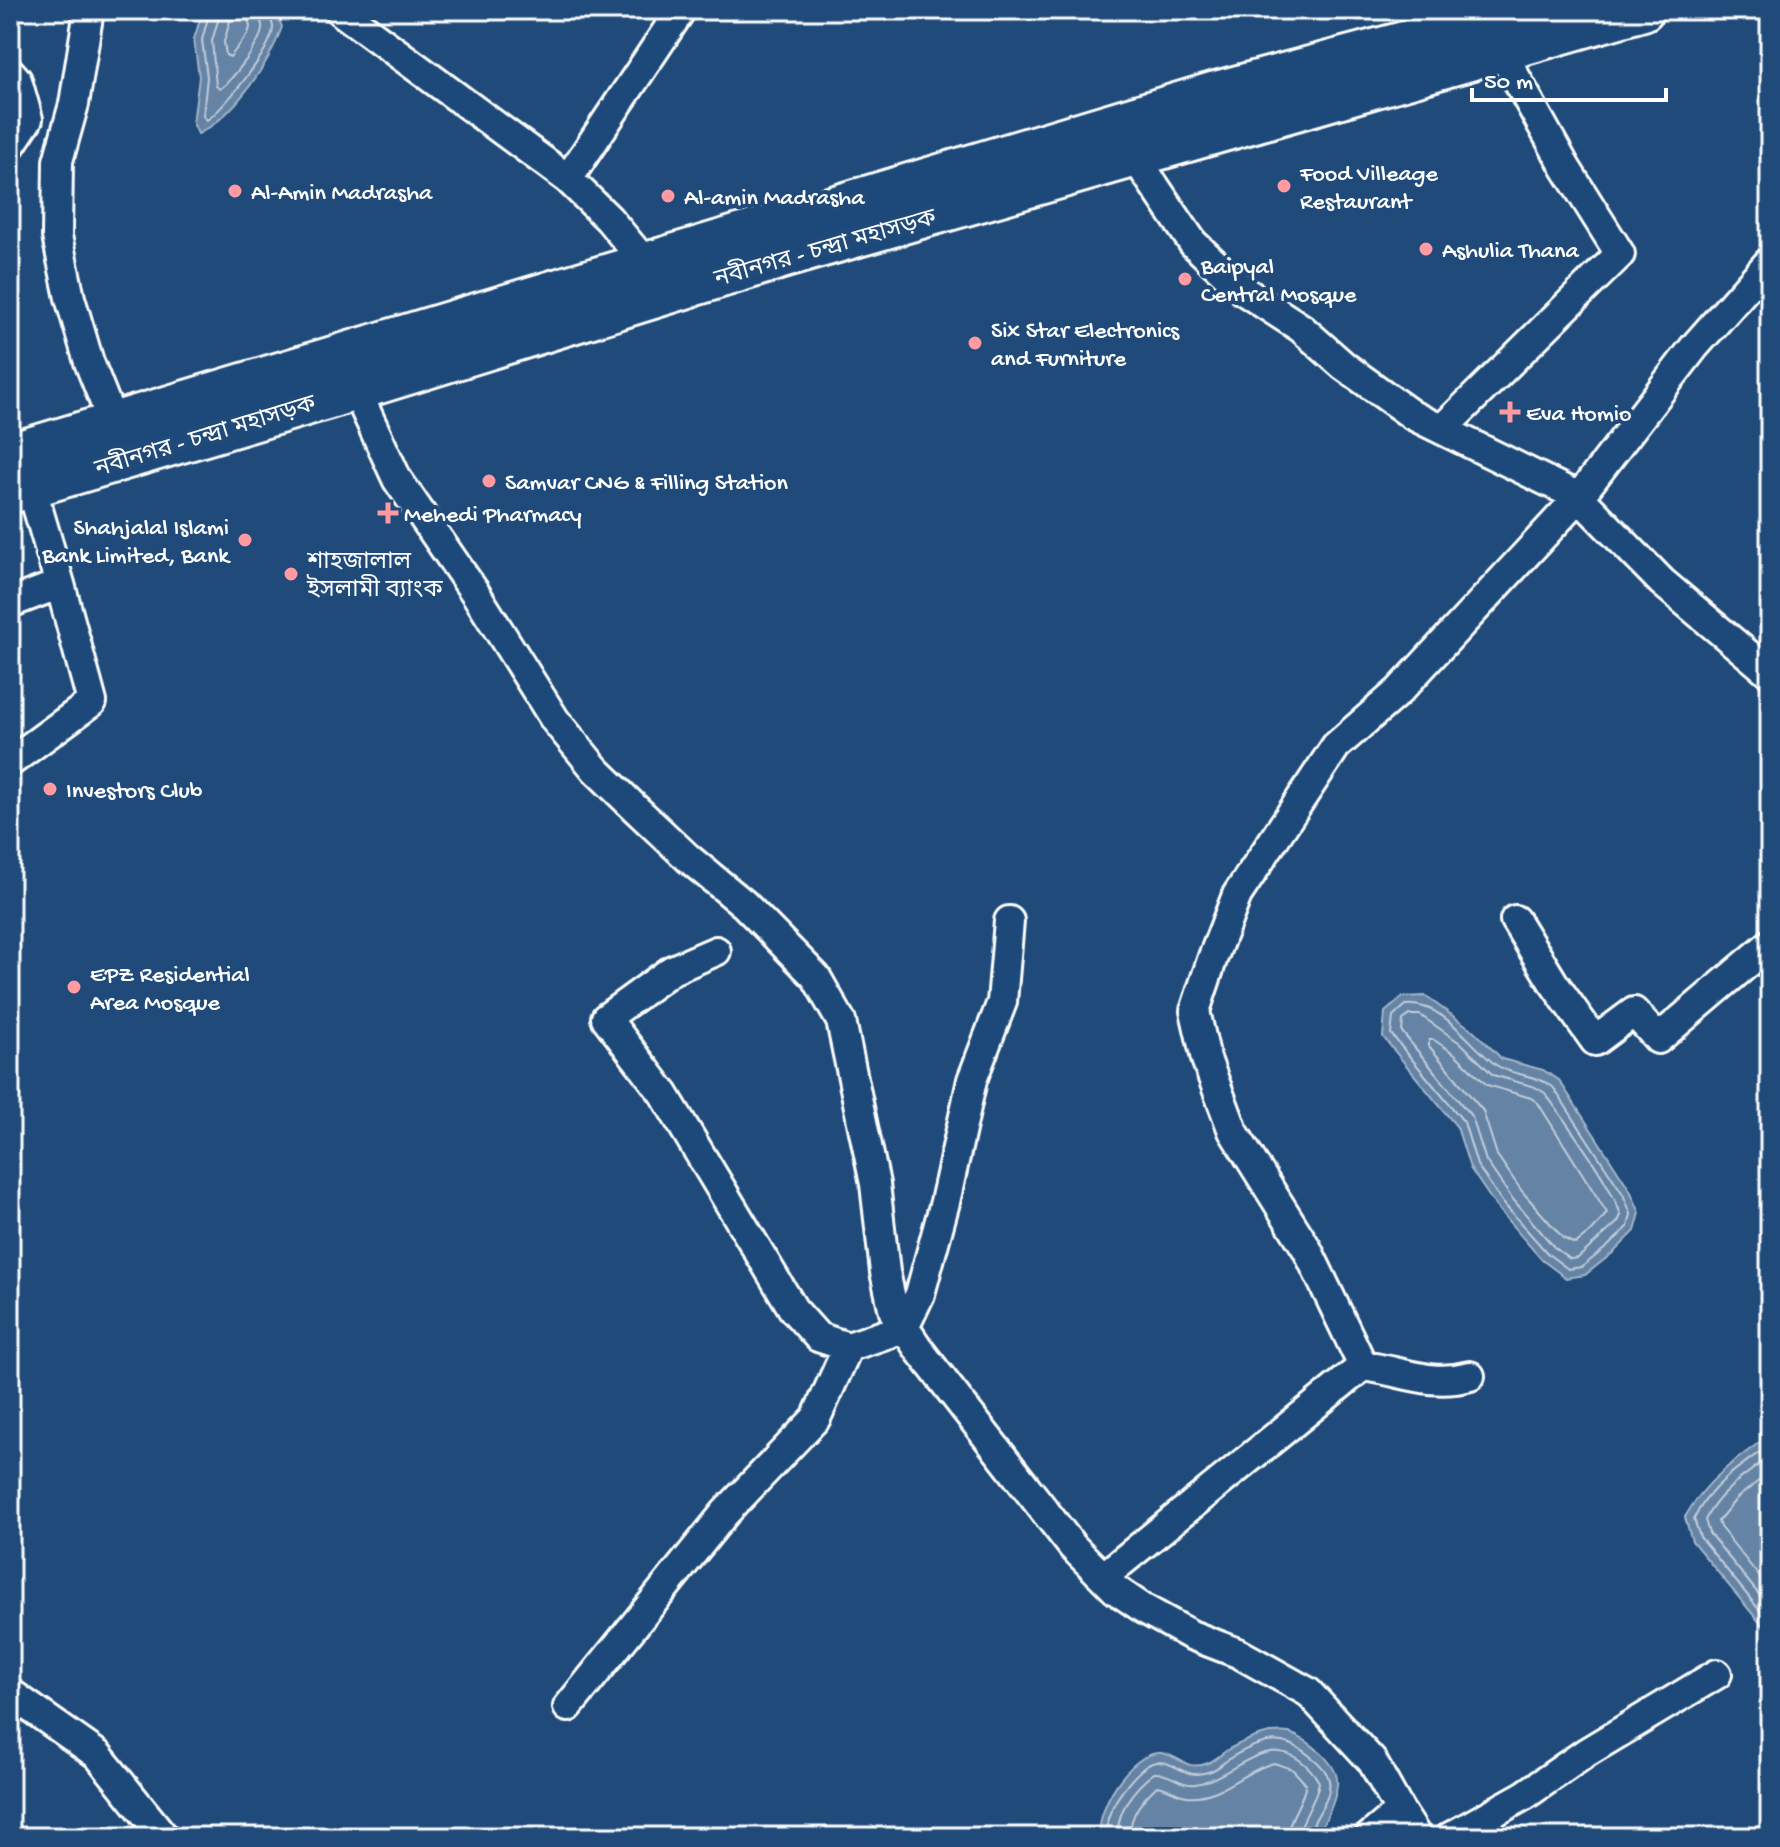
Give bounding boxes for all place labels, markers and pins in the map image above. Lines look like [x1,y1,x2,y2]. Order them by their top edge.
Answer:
place label: Food Villeage Restaurant [1299,161,1438,218]
marker: Food Villeage Restaurant [1275,177,1293,195]
place label: Al-Amin Madrasha [251,180,433,209]
marker: Al-Amin Madrasha [226,182,244,200]
place label: Al-amin Madrasha [684,185,865,214]
marker: Al-amin Madrasha [659,187,677,205]
place label: Ashulia Thana [1442,238,1579,267]
marker: Ashulia Thana [1417,240,1435,258]
place label: Baipyal Central Mosque [1200,254,1357,311]
marker: Baipyal Central Mosque [1176,270,1194,288]
place label: Six Star Electronics and Furniture [991,318,1180,375]
marker: Six Star Electronics and Furniture [966,334,984,352]
place label: Eva Homio [1526,401,1631,430]
marker: Eva Homio [1501,403,1519,421]
place label: Samvar CNG & Filling Station [505,470,789,499]
marker: Samvar CNG & Filling Station [480,472,498,490]
place label: Mehedi Pharmacy [404,502,582,531]
marker: Mehedi Pharmacy [379,504,397,522]
place label: Shahjalal Islami Bank Limited, Bank [41,515,231,572]
marker: Shahjalal Islami Bank Limited, Bank [236,531,254,549]
place label: শাহজালাল ইসলামী ব্যাংক [306,549,443,606]
marker: শাহজালাল ইসলামী ব্যাংক [282,565,300,583]
place label: Investors Club [66,778,203,807]
marker: Investors Club [41,780,59,798]
place label: EPZ Residential Area Mosque [90,962,250,1019]
marker: EPZ Residential Area Mosque [65,978,83,996]

